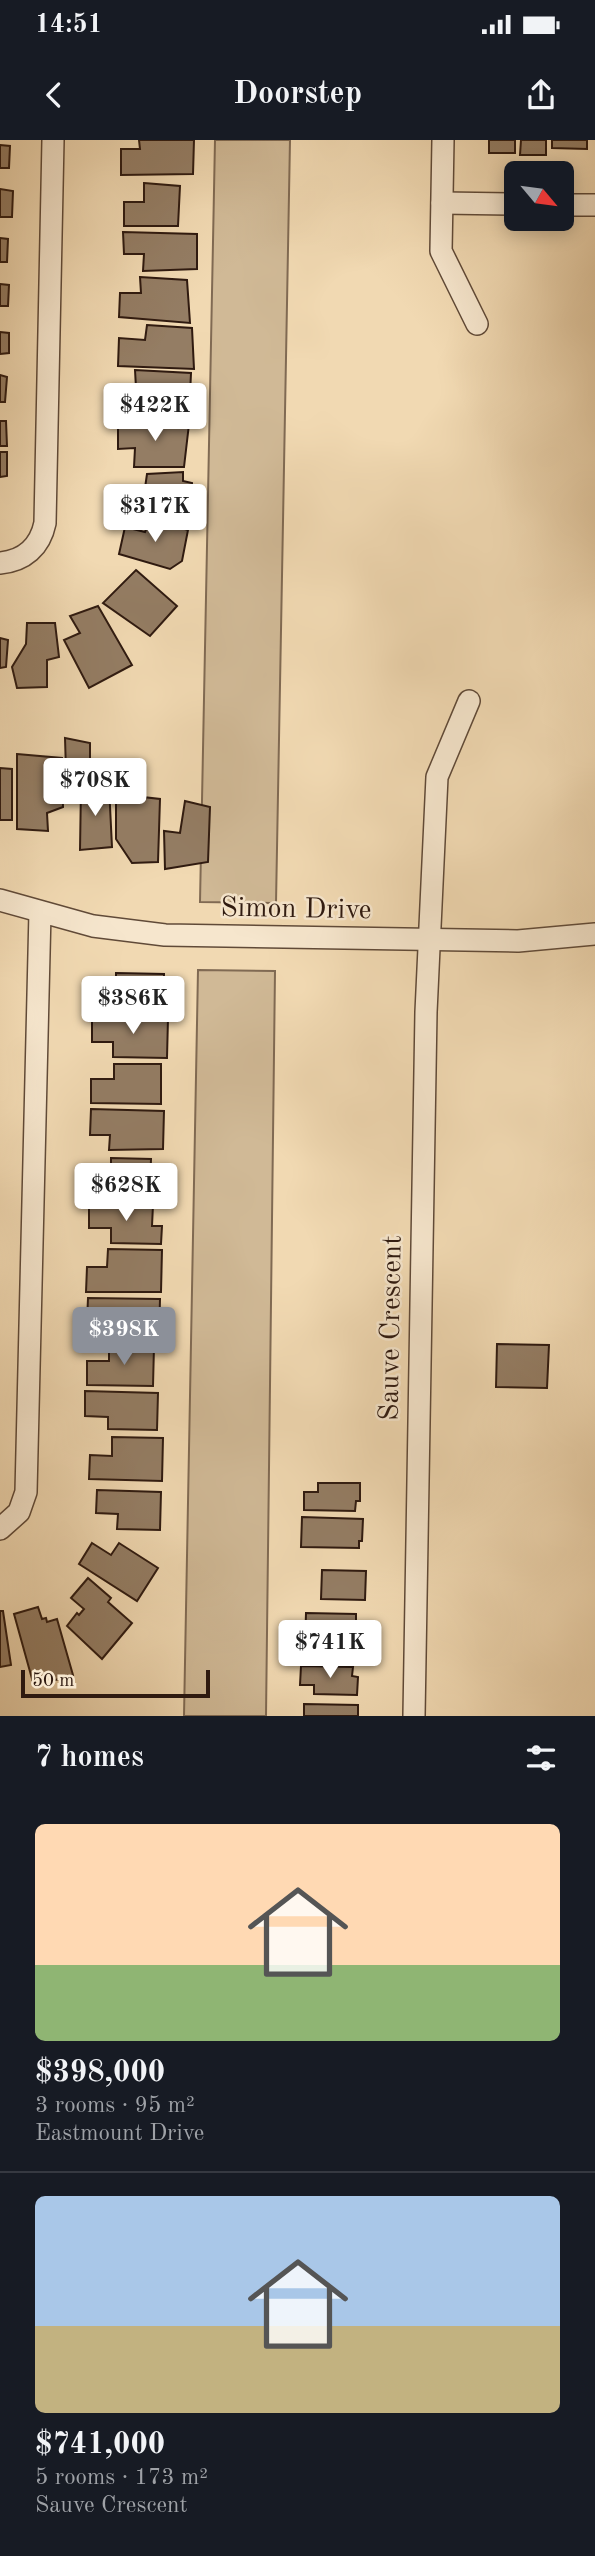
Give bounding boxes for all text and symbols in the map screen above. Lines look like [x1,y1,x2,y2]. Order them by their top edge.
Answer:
text: 14:51 [35,12,103,38]
icon: back [35,76,73,114]
icon: share [522,76,560,114]
text: Doorstep [233,79,362,111]
north arrow [504,161,574,231]
map controls [504,161,574,231]
pin: $422K [106,384,204,443]
text: $422K [119,394,191,417]
pin: $317K [106,484,204,544]
text: $317K [119,495,191,518]
pin: $708K [46,758,144,818]
text: $708K [59,769,131,792]
street label: Simon Drive [220,895,372,925]
pin: $386K [84,976,182,1036]
text: $386K [97,987,169,1010]
pin: $628K [77,1164,175,1223]
text: $628K [90,1174,162,1197]
street label: Sauve Crescent [376,1235,408,1421]
pin: $398K [75,1308,173,1367]
text: $398K [88,1318,160,1341]
pin: $741K [281,1620,379,1680]
text: $741K [294,1631,366,1654]
scale bar [21,1667,210,1699]
text: 50 m [32,1672,74,1691]
icon: filters [522,1739,560,1777]
text: 7 homes [35,1743,144,1773]
icon: home [235,1869,361,1995]
text: $398,000 [35,2058,165,2088]
text: 3 rooms · 95 m² [35,2094,195,2117]
text: Eastmount Drive [35,2122,204,2145]
icon: home [235,2241,361,2367]
text: $741,000 [35,2430,165,2460]
text: 5 rooms · 173 m² [35,2466,208,2489]
text: Sauve Crescent [35,2494,188,2517]

